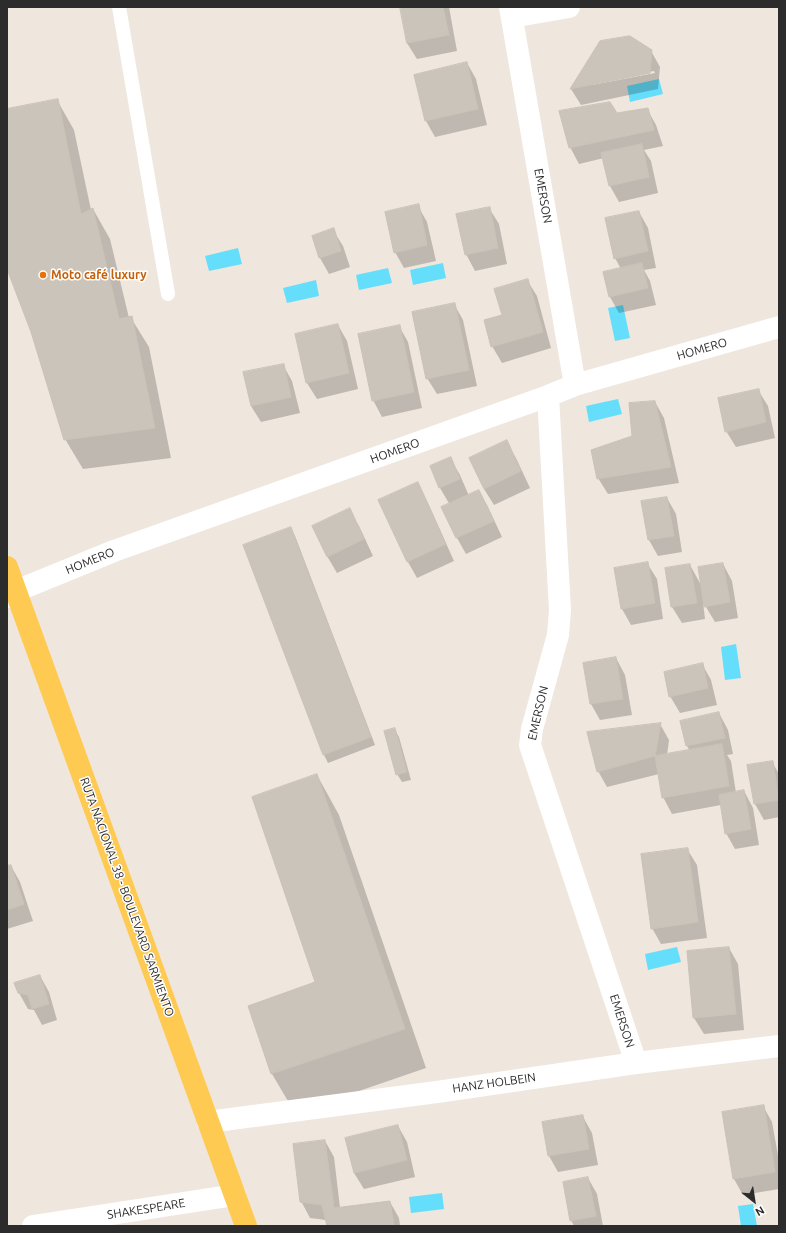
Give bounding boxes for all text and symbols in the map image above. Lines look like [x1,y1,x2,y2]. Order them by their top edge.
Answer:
street label: EMERSON [531,167,555,225]
place label: Moto café luxury [51,268,147,282]
marker: Moto café luxury [38,270,48,280]
street label: HOMERO [675,335,729,363]
street label: HOMERO [368,435,422,467]
street label: HOMERO [63,545,117,577]
street label: EMERSON [525,684,551,742]
street label: RUTA NACIONAL 38 - BOULEVARD SARMIENTO [77,775,177,1019]
street label: EMERSON [607,992,637,1050]
street label: HANZ HOLBEIN [451,1070,537,1096]
north arrow [734,1181,774,1221]
street label: SHAKESPEARE [106,1196,186,1222]
text: N [753,1204,767,1219]

